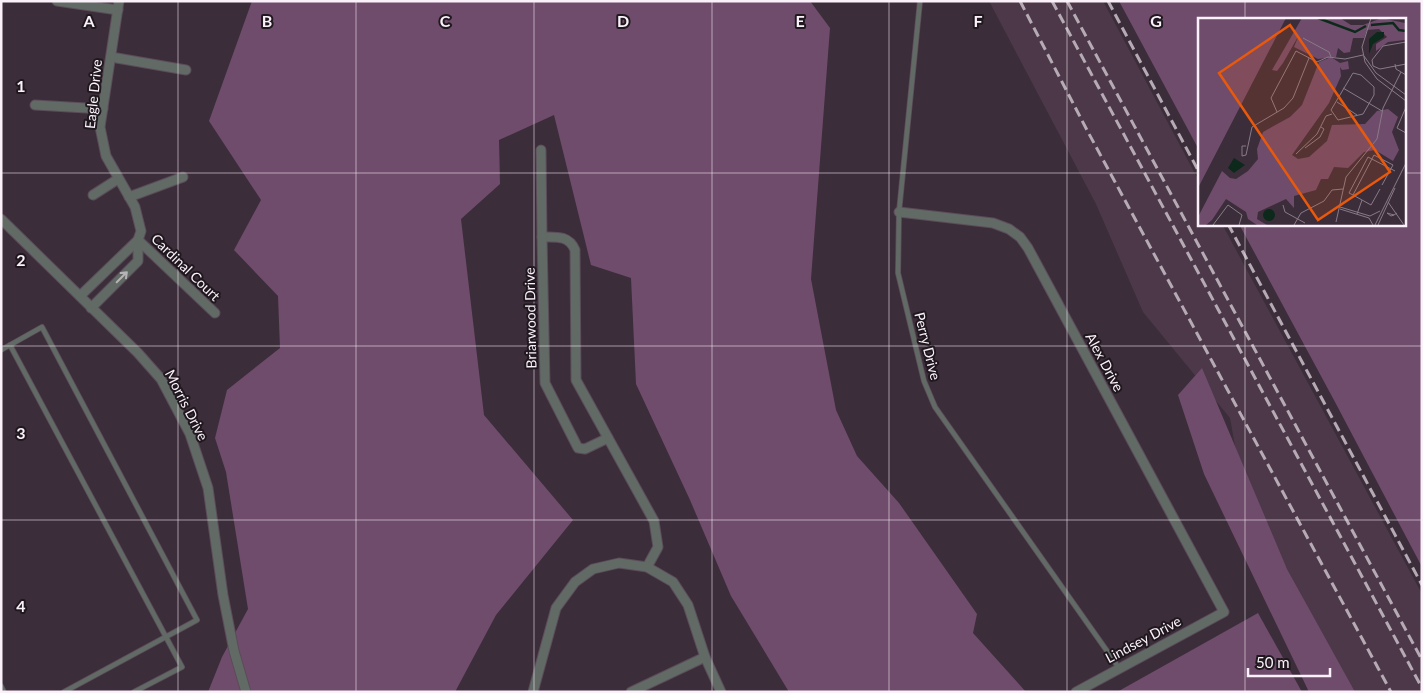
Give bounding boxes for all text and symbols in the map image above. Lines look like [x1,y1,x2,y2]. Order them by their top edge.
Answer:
text: A [82,11,95,30]
text: B [262,11,272,30]
text: C [440,11,451,30]
text: D [617,11,629,30]
text: E [795,11,805,30]
text: F [973,11,983,30]
text: G [1150,11,1162,30]
inset map [1198,18,1406,225]
street label: Eagle Drive [81,58,105,130]
text: 1 [16,76,26,95]
street label: Cardinal Court [148,230,224,304]
text: 2 [16,250,26,269]
street label: Briarwood Drive [521,267,539,369]
one-way arrow [116,271,128,283]
street label: Perry Drive [911,310,945,382]
street label: Alex Drive [1082,330,1128,394]
street label: Morris Drive [162,367,212,443]
text: 3 [16,423,26,442]
text: 4 [16,596,26,615]
street label: Lindsey Drive [1102,612,1184,666]
scale bar [1248,646,1330,678]
text: 50 m [1256,653,1290,671]

